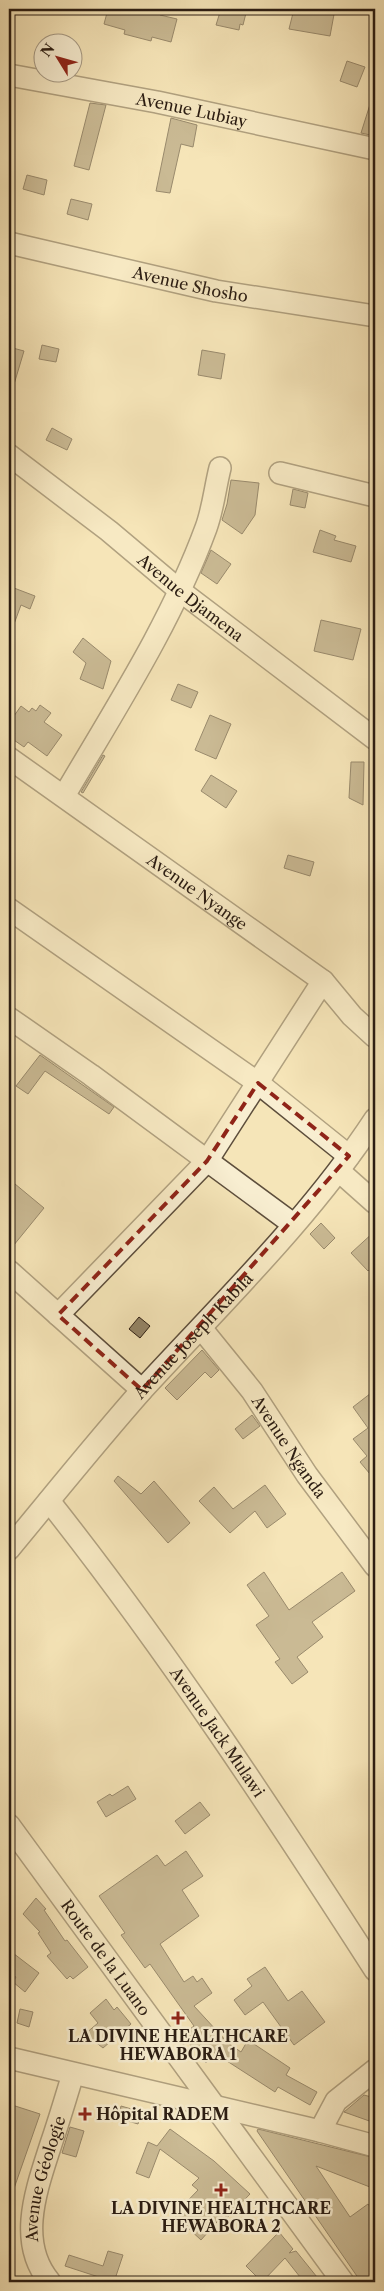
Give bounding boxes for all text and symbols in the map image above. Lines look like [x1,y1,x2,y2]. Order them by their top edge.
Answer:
north arrow [32,32,82,82]
text: N [37,40,58,60]
street label: Avenue Lubiay [134,88,250,131]
street label: Avenue Shosho [130,262,250,306]
street label: Avenue Djamena [133,549,248,646]
street label: Avenue Nyange [142,849,251,934]
street label: Avenue Joseph Kabila [129,1268,257,1403]
street label: Avenue Nganda [247,1391,331,1502]
street label: Avenue Jack Mulawi [165,1662,269,1801]
street label: Route de la Luano [57,1895,155,2020]
marker: LA DIVINE HEALTHCARE HEWABORA 1 [172,2012,184,2024]
place label: LA DIVINE HEALTHCARE HEWABORA 1 [68,2026,288,2064]
place label: Hôpital RADEM [96,2104,229,2124]
marker: Hôpital RADEM [78,2107,92,2121]
street label: Avenue Géologie [21,2113,70,2244]
marker: LA DIVINE HEALTHCARE HEWABORA 2 [215,2184,227,2196]
place label: LA DIVINE HEALTHCARE HEWABORA 2 [111,2198,331,2236]

